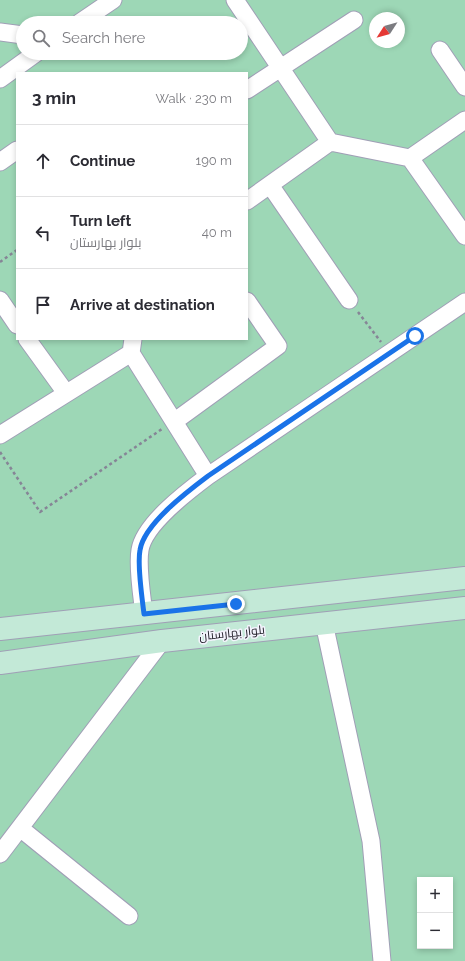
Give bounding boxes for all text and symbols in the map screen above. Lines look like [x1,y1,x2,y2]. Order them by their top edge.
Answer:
north arrow [369,12,405,48]
search box [16,16,248,60]
icon: search [30,27,52,49]
text: Search here [62,29,145,47]
text: 3 min [32,88,76,108]
text: Walk · 230 m [156,91,232,106]
icon: ahead [32,150,54,172]
text: Continue [70,152,135,170]
text: 190 m [196,153,232,168]
text: Turn left [70,212,131,230]
icon: left [32,222,54,244]
text: 40 m [202,225,232,240]
text: بلوار بهارستان [70,235,142,250]
icon: arrive [32,294,54,316]
text: Arrive at destination [70,296,215,314]
route start [406,327,424,345]
route end [227,595,245,613]
street label: بلوار بهارستان [198,623,266,643]
map controls [417,877,453,949]
button: + [417,877,453,913]
button: − [417,913,453,949]

